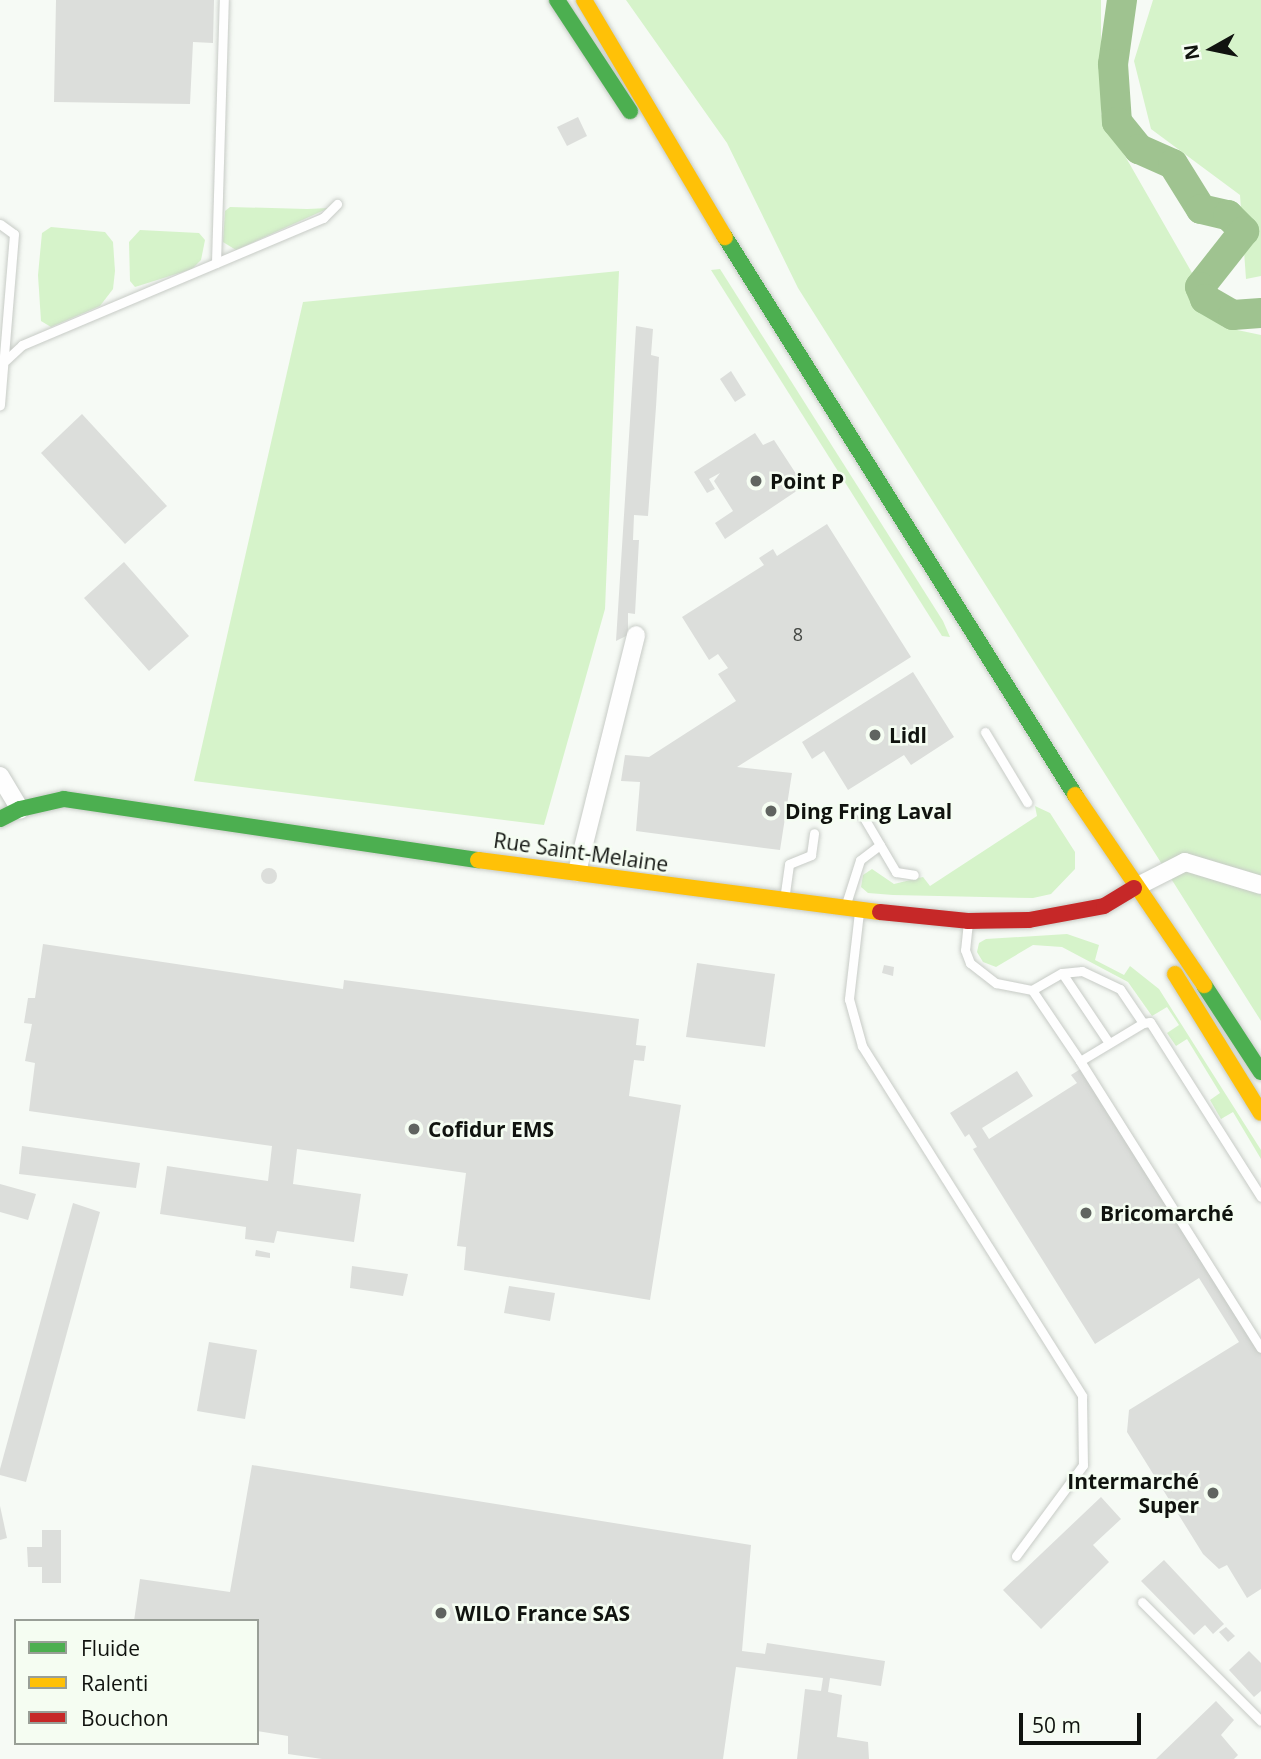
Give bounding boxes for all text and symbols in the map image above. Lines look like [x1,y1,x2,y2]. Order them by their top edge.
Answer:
north arrow [1177,14,1247,84]
text: N [1177,43,1205,62]
place label: Point P [770,468,844,494]
marker: Point P [748,473,764,489]
house number: 8 [793,623,803,645]
place label: Lidl [889,722,927,748]
marker: Lidl [867,727,883,743]
place label: Ding Fring Laval [785,798,952,824]
marker: Ding Fring Laval [763,803,779,819]
street label: Rue Saint-Melaine [492,827,670,877]
place label: Cofidur EMS [428,1116,554,1142]
marker: Cofidur EMS [406,1121,422,1137]
place label: Bricomarché [1100,1200,1234,1226]
marker: Bricomarché [1078,1205,1094,1221]
place label: Intermarché Super [1067,1468,1199,1518]
marker: Intermarché Super [1205,1485,1221,1501]
place label: WILO France SAS [455,1600,630,1626]
marker: WILO France SAS [433,1605,449,1621]
legend [14,1619,259,1745]
text: Fluide [81,1634,140,1662]
text: Ralenti [81,1669,148,1697]
scale bar [1023,1700,1146,1744]
text: Bouchon [81,1704,169,1732]
text: 50 m [1032,1711,1081,1739]

